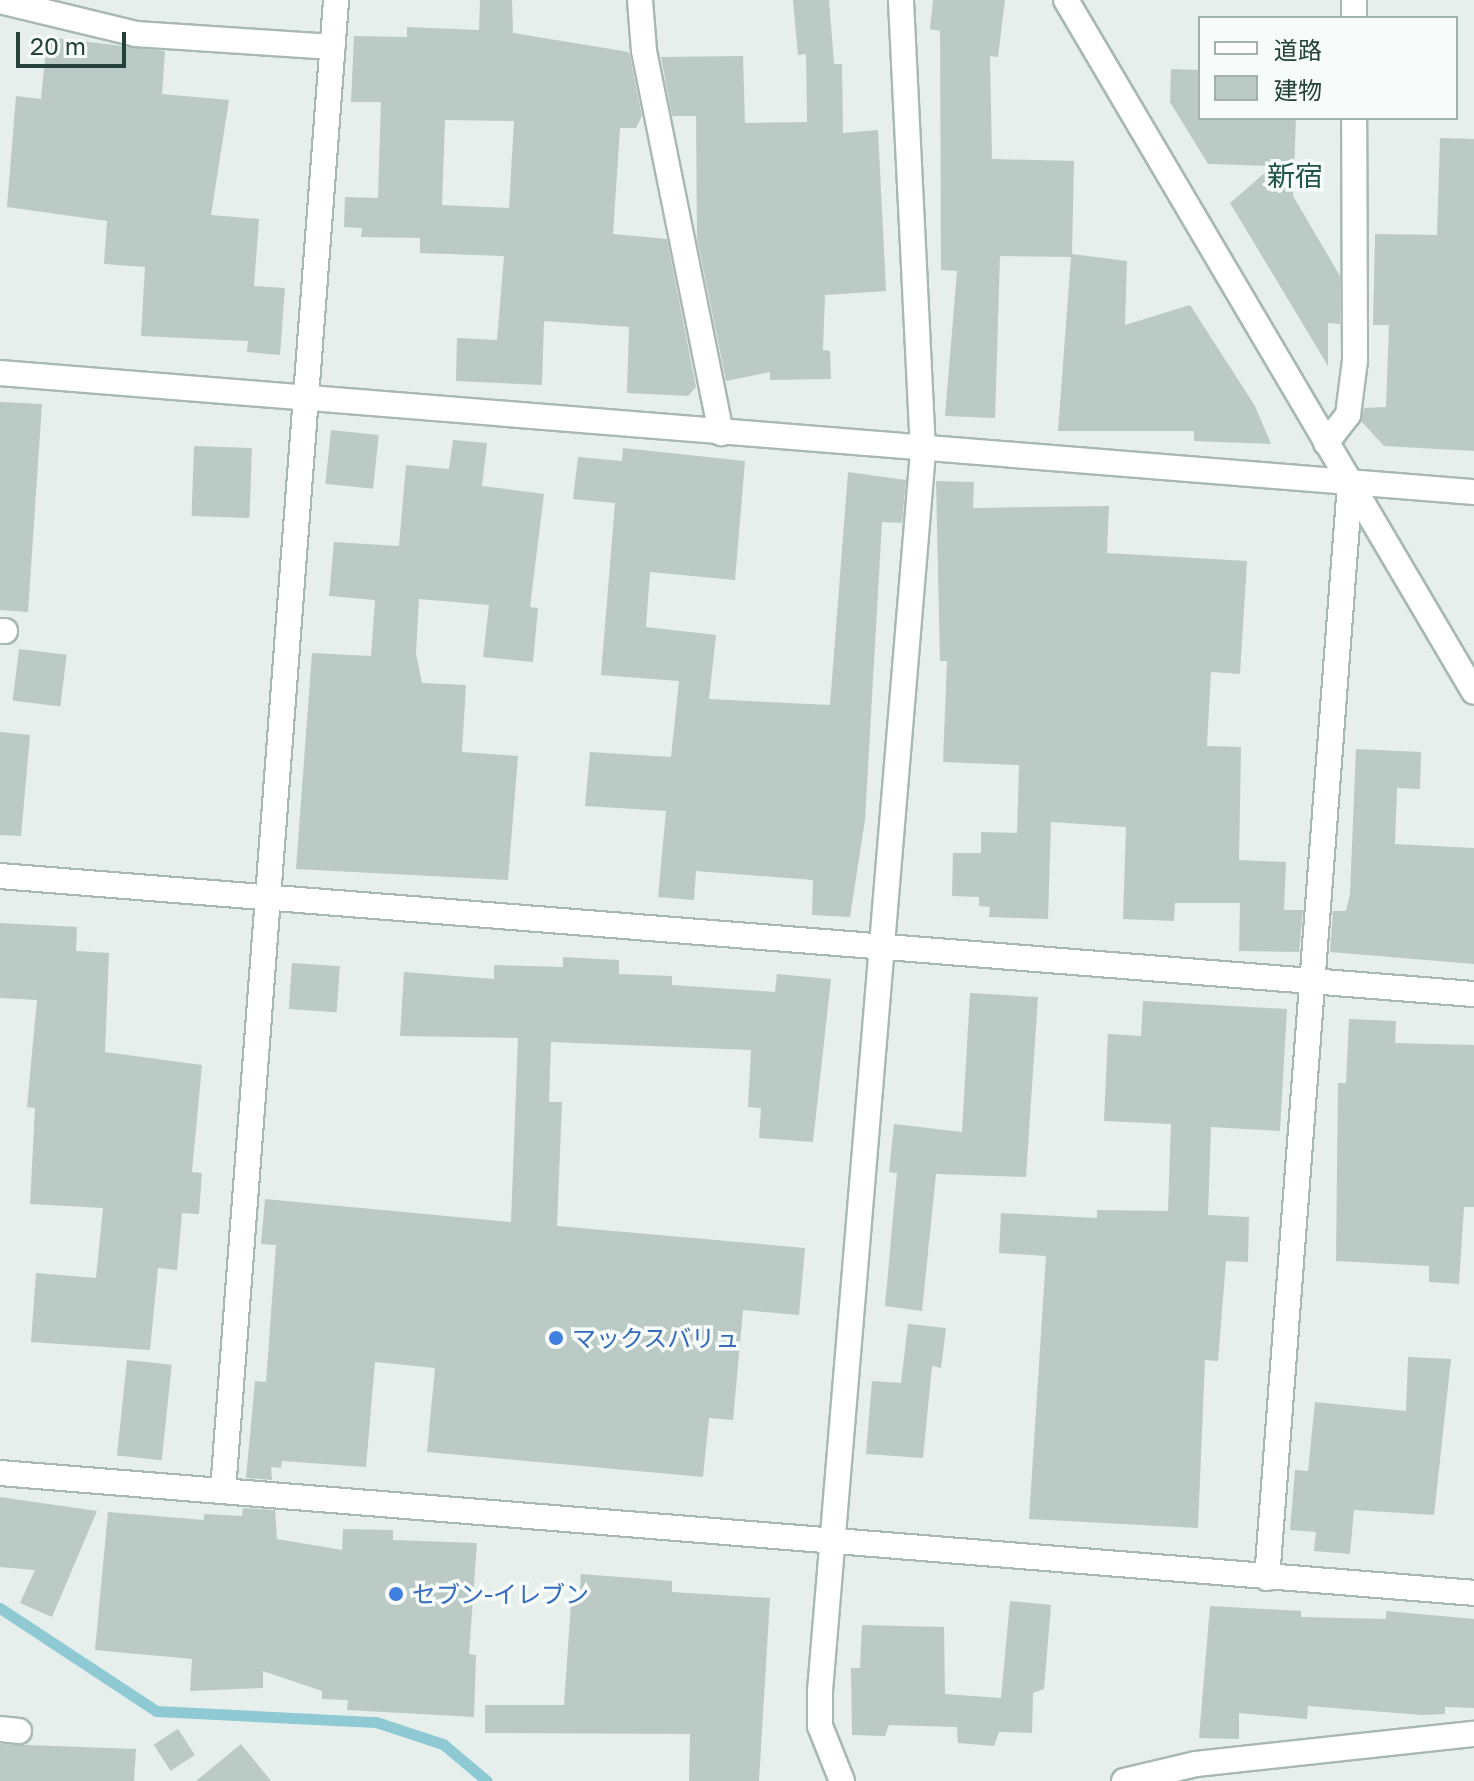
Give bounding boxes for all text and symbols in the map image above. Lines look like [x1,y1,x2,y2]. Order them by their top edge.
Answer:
scale bar [20,16,130,66]
legend [1198,16,1458,120]
text: 20 m [30,31,86,60]
text: 道路 [1274,35,1322,64]
text: 建物 [1274,75,1322,104]
district label: 新宿 [1267,159,1323,193]
place label: マックスバリュ [572,1324,740,1352]
marker: マックスバリュ [547,1329,565,1347]
place label: セブン-イレブン [412,1580,589,1608]
marker: セブン-イレブン [387,1585,405,1603]

